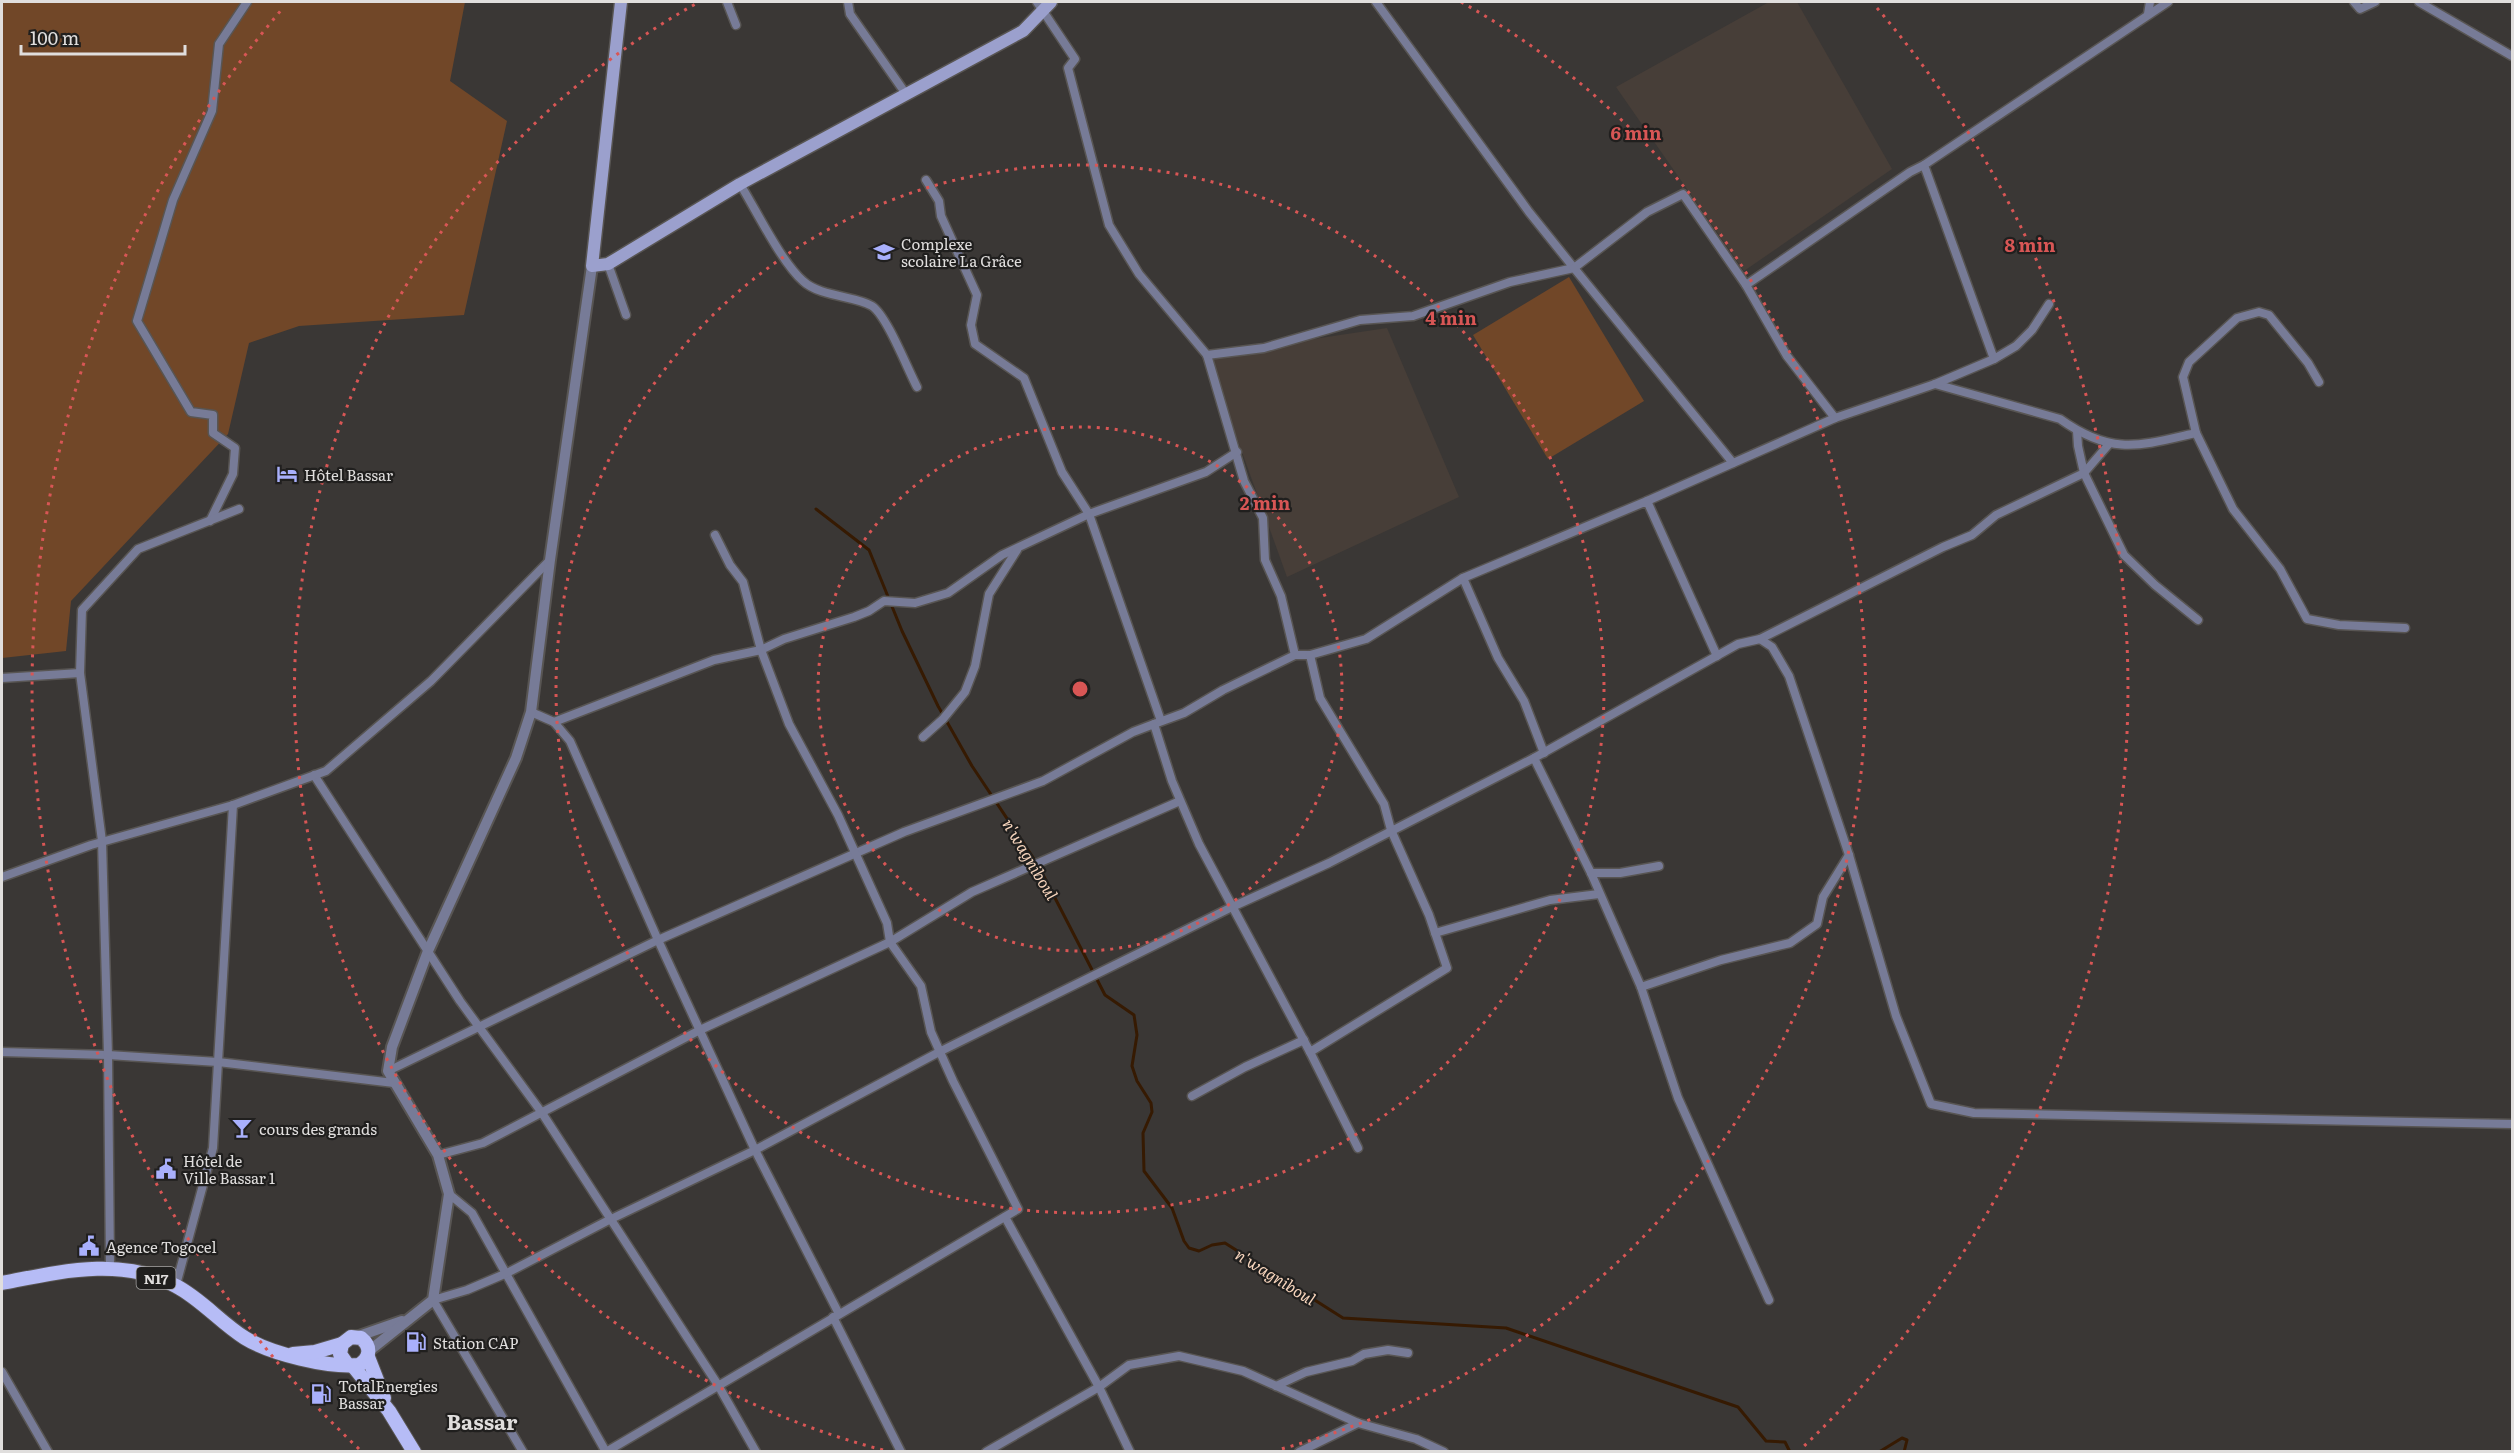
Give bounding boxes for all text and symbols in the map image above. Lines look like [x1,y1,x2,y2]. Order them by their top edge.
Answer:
scale bar [21,18,184,56]
text: 100 m [30,24,79,51]
text: 6 min [1610,119,1662,146]
text: 8 min [2004,231,2056,258]
place label: Complexe scolaire La Grâce [901,232,1022,272]
school or university icon: Complexe scolaire La Grâce [872,240,896,264]
text: 4 min [1425,304,1477,331]
hotel icon: Hôtel Bassar [275,462,299,486]
place label: Hôtel Bassar [304,463,393,486]
text: 2 min [1240,489,1291,516]
centre of rings [1070,679,1090,699]
water label: n'wagniboul [997,814,1065,904]
bar icon: cours des grands [230,1116,254,1140]
place label: cours des grands [259,1117,377,1140]
place label: Hôtel de Ville Bassar 1 [183,1149,275,1189]
public building icon: Hôtel de Ville Bassar 1 [154,1157,178,1181]
public building icon: Agence Togocel [77,1234,101,1258]
place label: Agence Togocel [106,1235,216,1258]
water label: n'wagniboul [1231,1242,1321,1310]
road number: N17 [136,1267,176,1289]
fuel station icon: Station CAP [404,1330,428,1354]
place label: Station CAP [433,1331,518,1354]
place label: TotalEnergies Bassar [338,1374,438,1414]
fuel station icon: TotalEnergies Bassar [309,1382,333,1406]
district label: Bassar [447,1405,518,1436]

